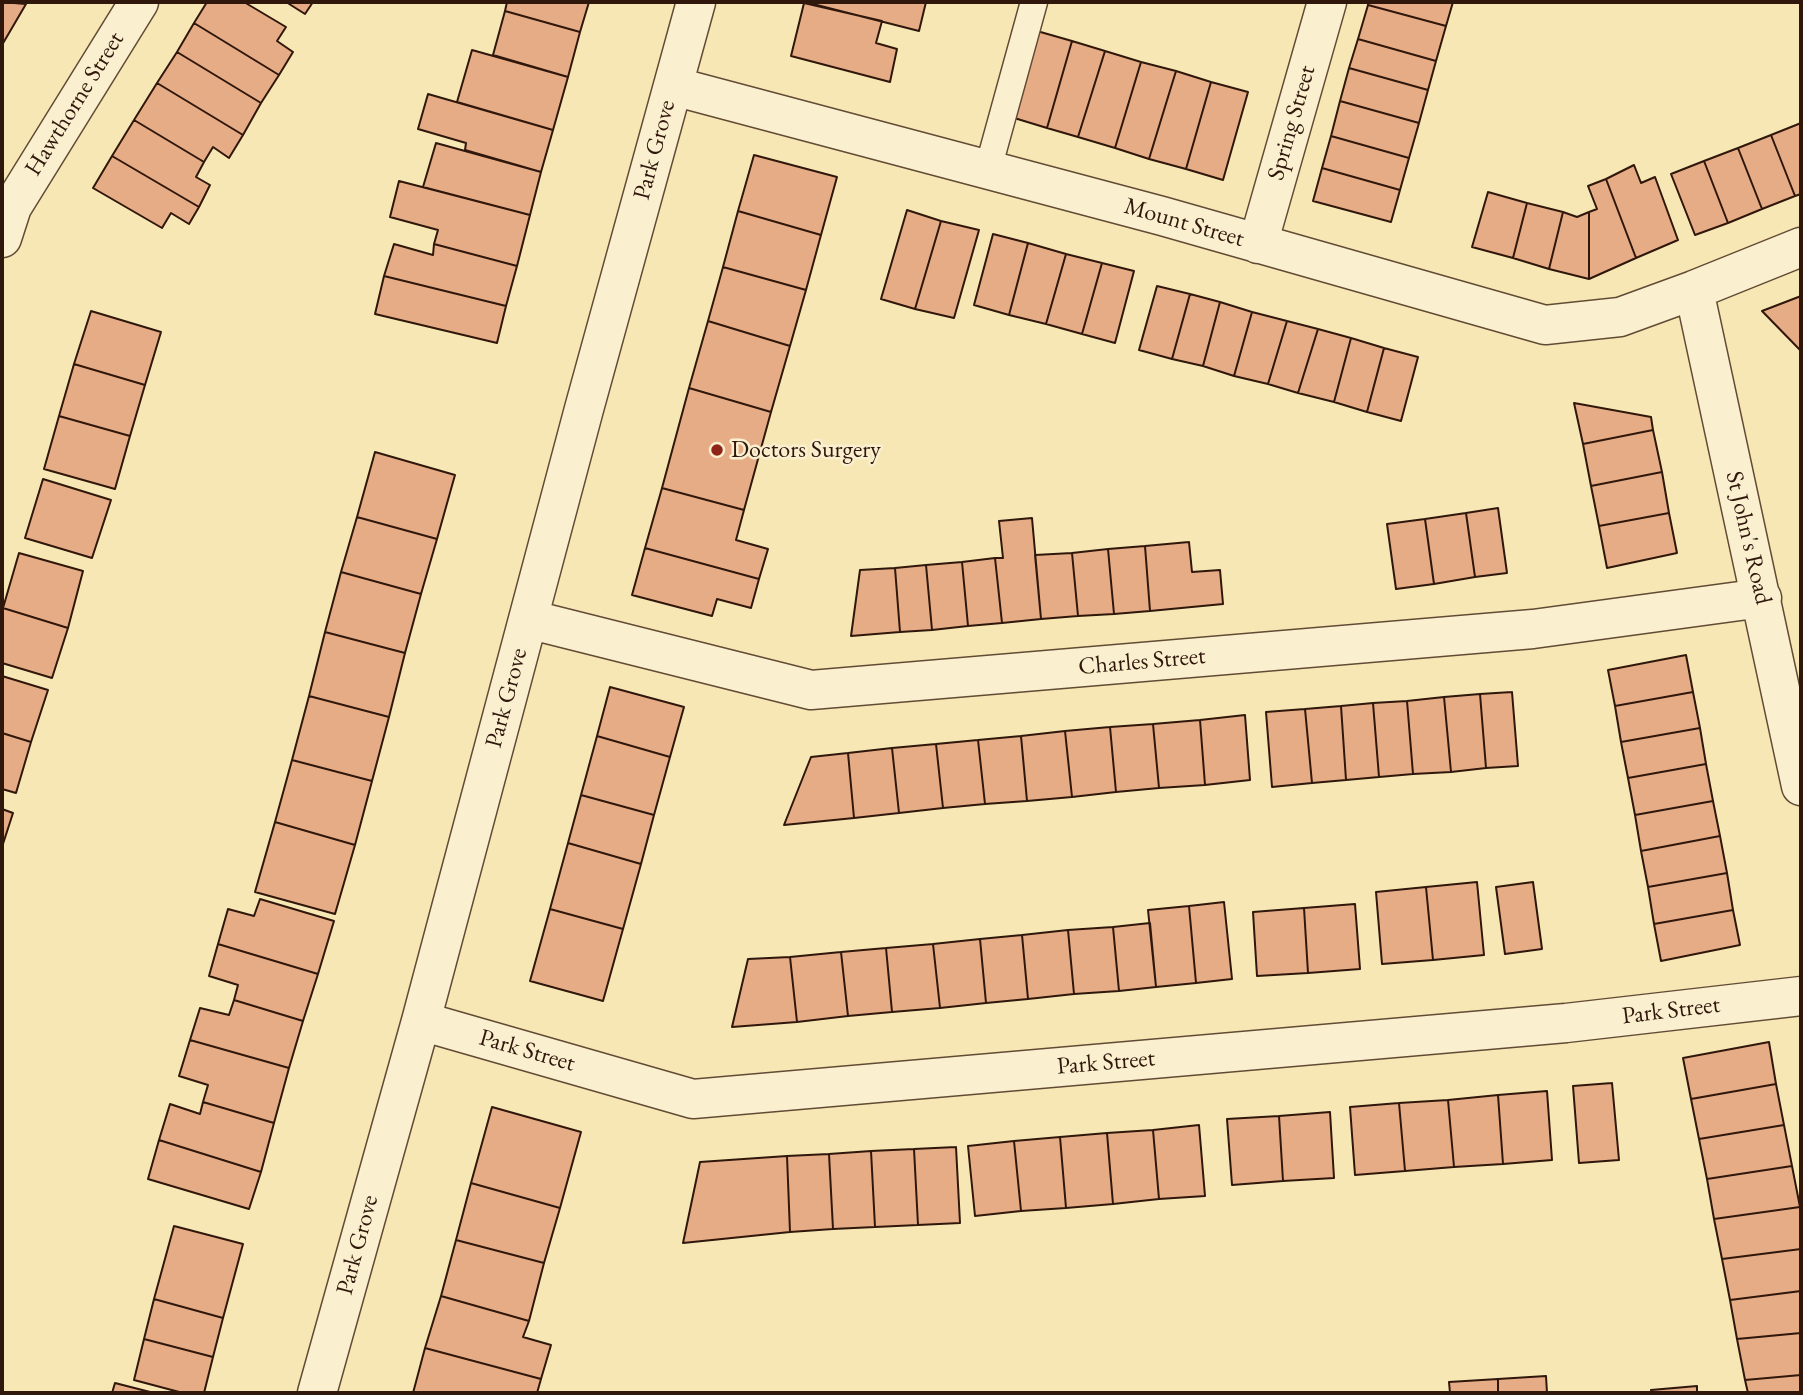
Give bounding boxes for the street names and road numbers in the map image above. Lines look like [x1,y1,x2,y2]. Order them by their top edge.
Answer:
street label: Hawthorne Street [19,27,131,181]
street label: Spring Street [1262,62,1322,184]
street label: Park Grove [628,97,682,203]
street label: Mount Street [1121,192,1247,254]
street label: St John's Road [1719,469,1777,607]
street label: Charles Street [1077,642,1207,682]
street label: Park Grove [480,645,534,751]
street label: Park Street [1620,991,1722,1031]
street label: Park Street [476,1024,578,1078]
street label: Park Street [1056,1044,1156,1082]
street label: Park Grove [331,1192,385,1298]

